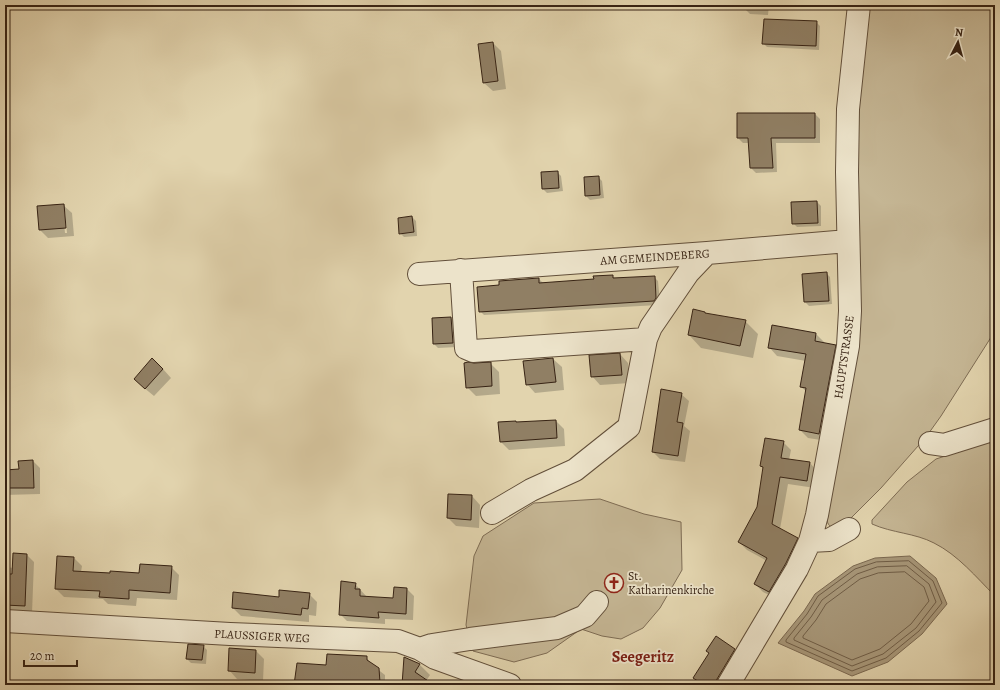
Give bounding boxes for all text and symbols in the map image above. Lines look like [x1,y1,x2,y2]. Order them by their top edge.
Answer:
north arrow [938,22,978,62]
text: N [954,25,964,40]
street label: AM GEMEINDEBERG [599,245,710,269]
street label: HAUPTSTRASSE [830,314,858,400]
place label: St. Katharinenkirche [628,568,714,598]
church icon: St. Katharinenkirche [603,572,625,594]
street label: PLAUSSIGER WEG [214,626,310,646]
scale bar [24,642,77,668]
district label: Seegeritz [612,646,674,668]
text: 20 m [30,648,54,664]

